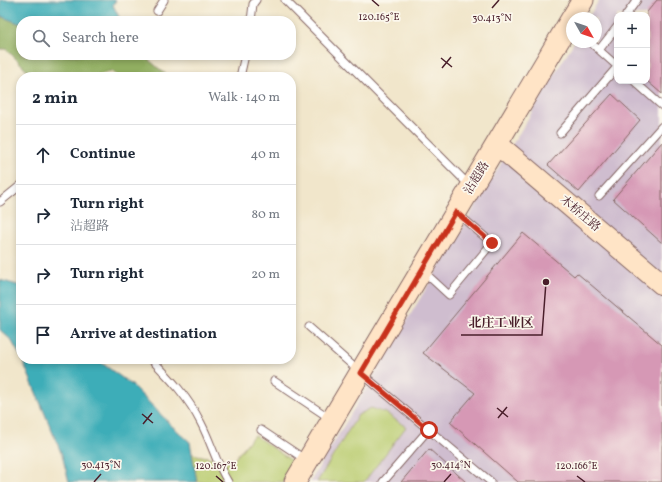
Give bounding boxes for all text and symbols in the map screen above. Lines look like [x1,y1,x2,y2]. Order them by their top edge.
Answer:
text: 120.165°E [358,10,400,24]
text: 30.413°N [472,11,512,25]
north arrow [566,12,602,48]
map controls [614,12,650,84]
button: + [614,12,650,48]
search box [16,16,296,60]
icon: search [30,27,52,49]
text: Search here [62,28,139,49]
button: − [614,48,650,84]
text: 2 min [32,87,78,110]
text: Walk · 140 m [208,89,280,107]
icon: ahead [32,144,54,166]
text: Continue [70,144,135,165]
text: 40 m [251,146,280,164]
street label: 沾超路 [461,158,493,198]
street label: 木桥庄路 [556,192,604,236]
text: Turn right [70,194,144,215]
icon: right [32,204,54,226]
text: 80 m [251,206,280,224]
text: 沾超路 [70,218,109,236]
route end [483,234,501,252]
icon: right [32,264,54,286]
text: Turn right [70,264,144,285]
text: 20 m [251,266,280,284]
callout: 北庄工业区 [461,310,542,335]
text: 北庄工业区 [468,315,534,333]
icon: arrive [32,324,54,346]
text: Arrive at destination [70,324,217,345]
route start [420,421,438,439]
text: 30.413°N [81,458,121,472]
text: 30.414°N [431,458,472,472]
text: 120.167°E [195,459,237,473]
text: 120.166°E [556,459,598,473]

